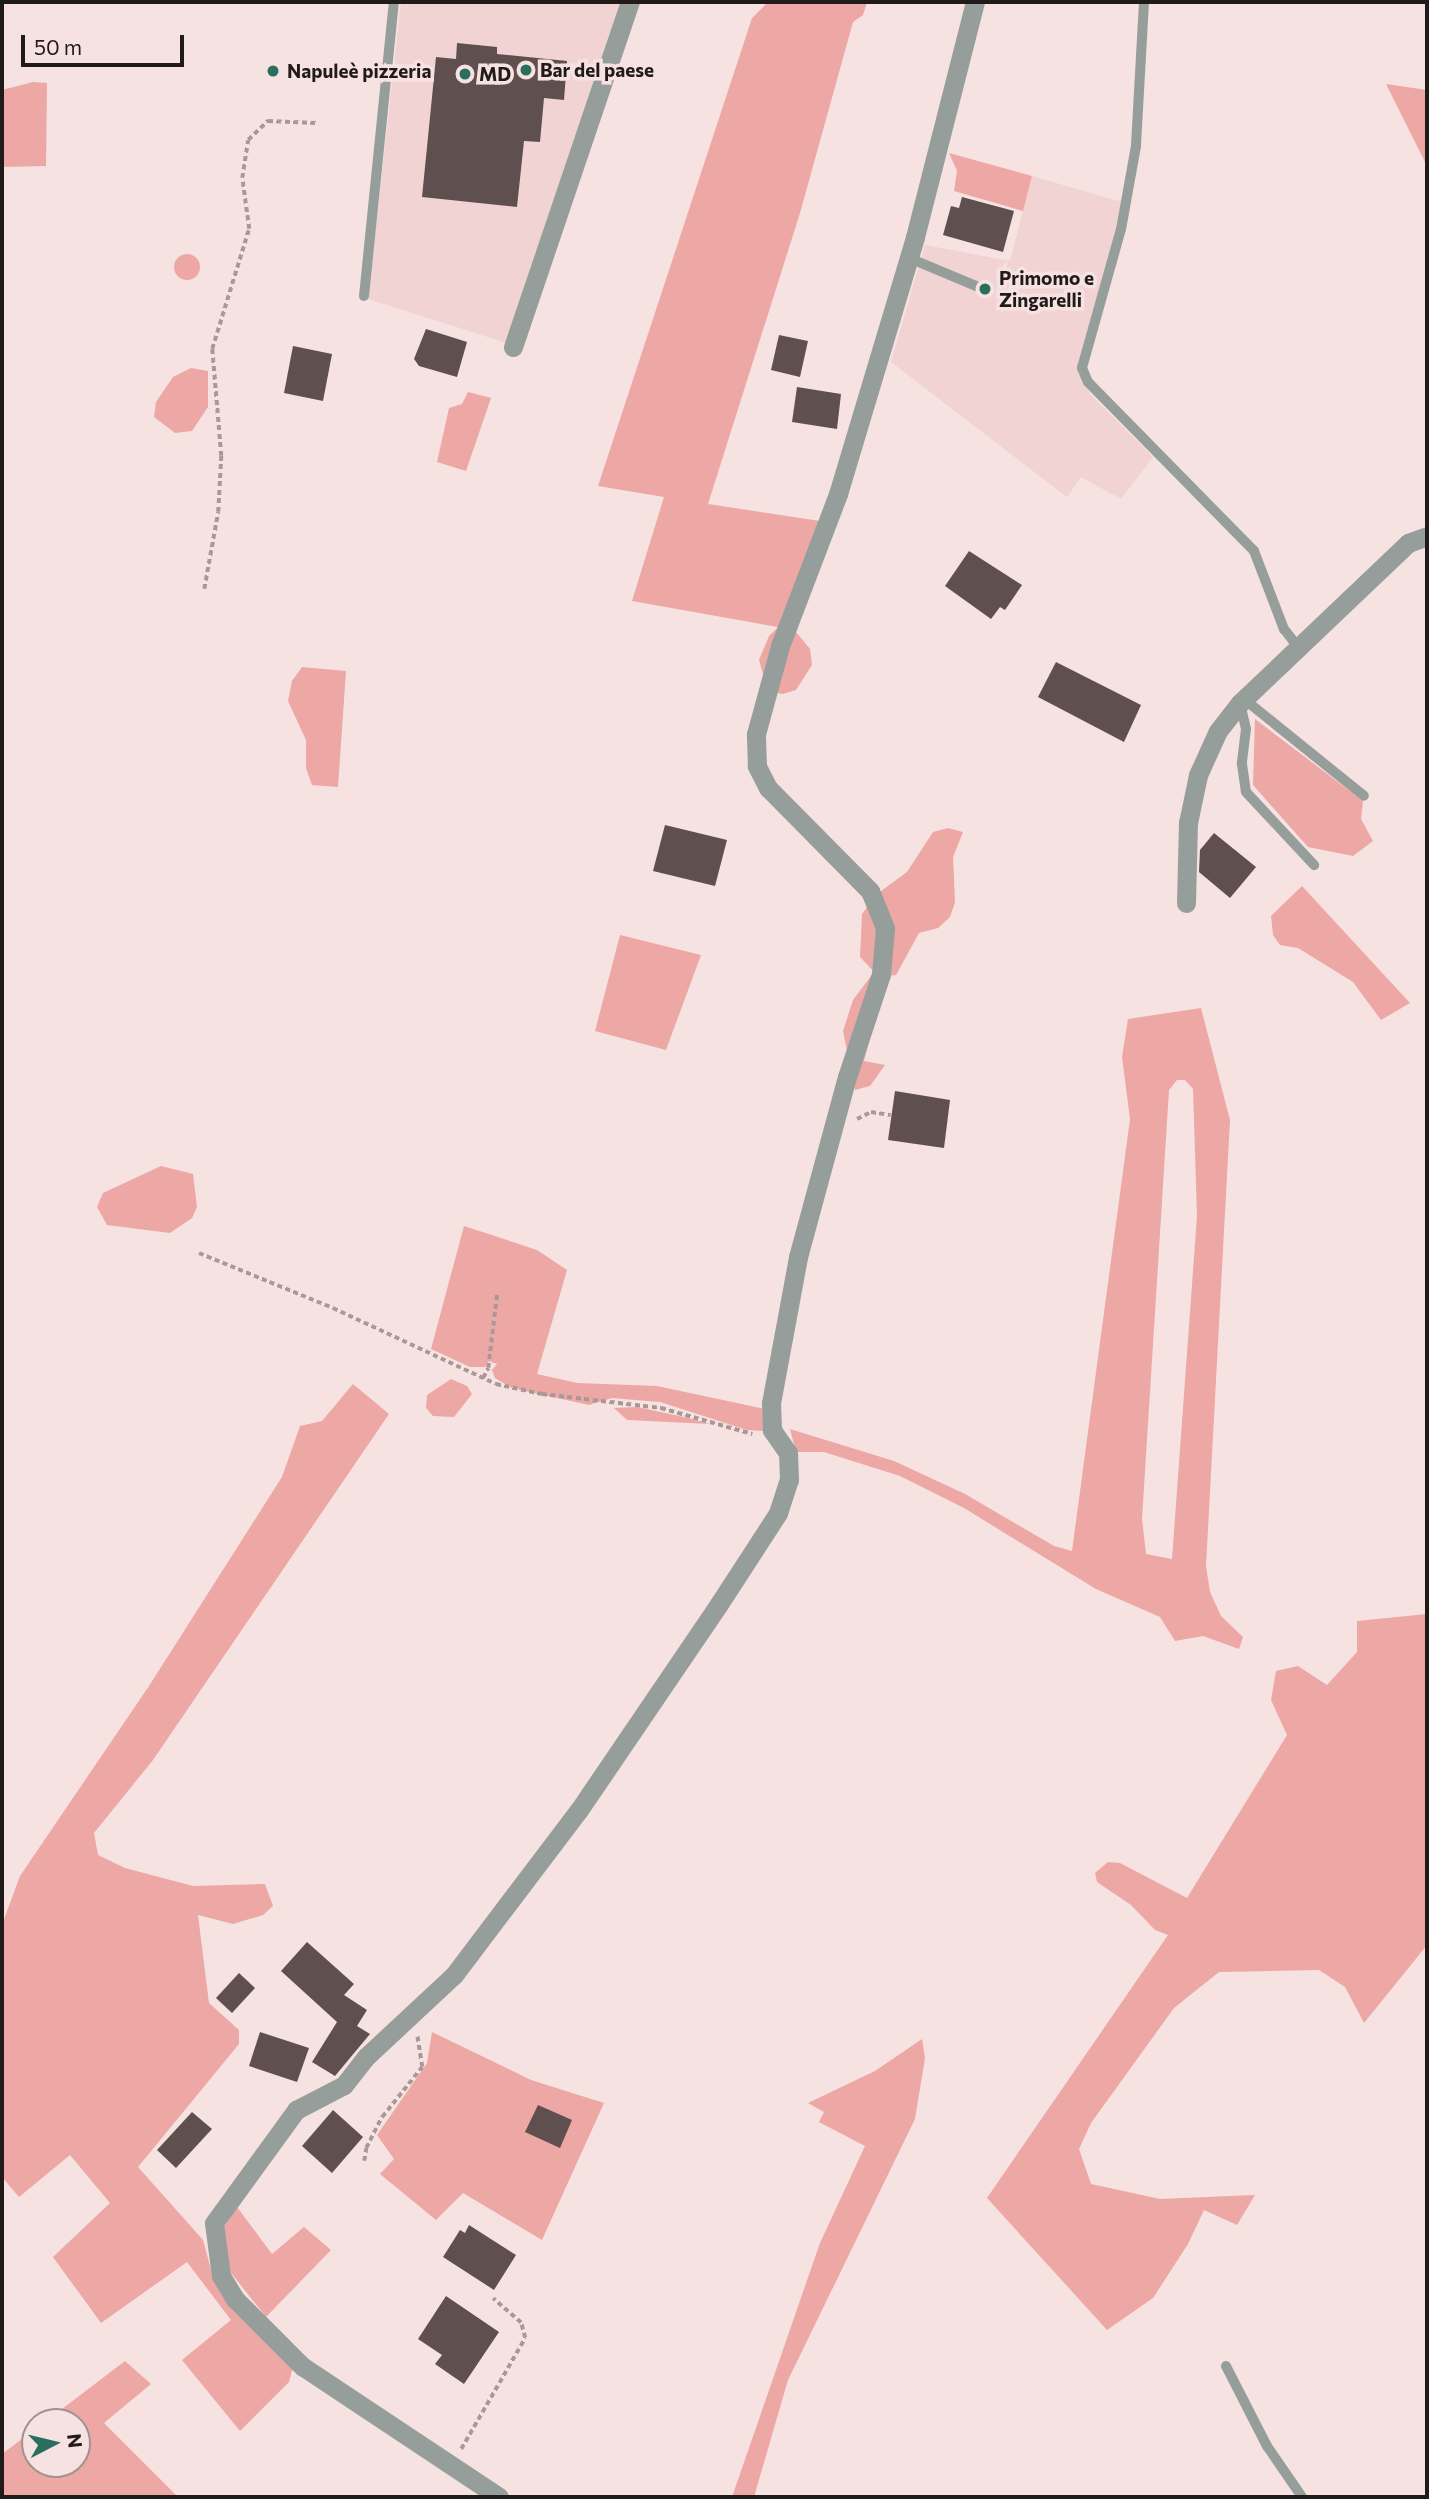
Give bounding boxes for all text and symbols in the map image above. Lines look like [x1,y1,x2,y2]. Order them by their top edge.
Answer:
scale bar [24,21,187,65]
text: 50 m [34,34,82,59]
place label: Bar del paese [540,59,654,81]
place label: Napuleè pizzeria [287,60,431,82]
marker: Bar del paese [518,62,534,78]
marker: Napuleè pizzeria [265,63,281,79]
place label: MD [479,63,511,85]
marker: MD [457,66,473,82]
place label: Primomo e Zingarelli [999,267,1094,311]
marker: Primomo e Zingarelli [977,281,993,297]
north arrow [21,2408,91,2478]
text: N [63,2432,88,2449]

